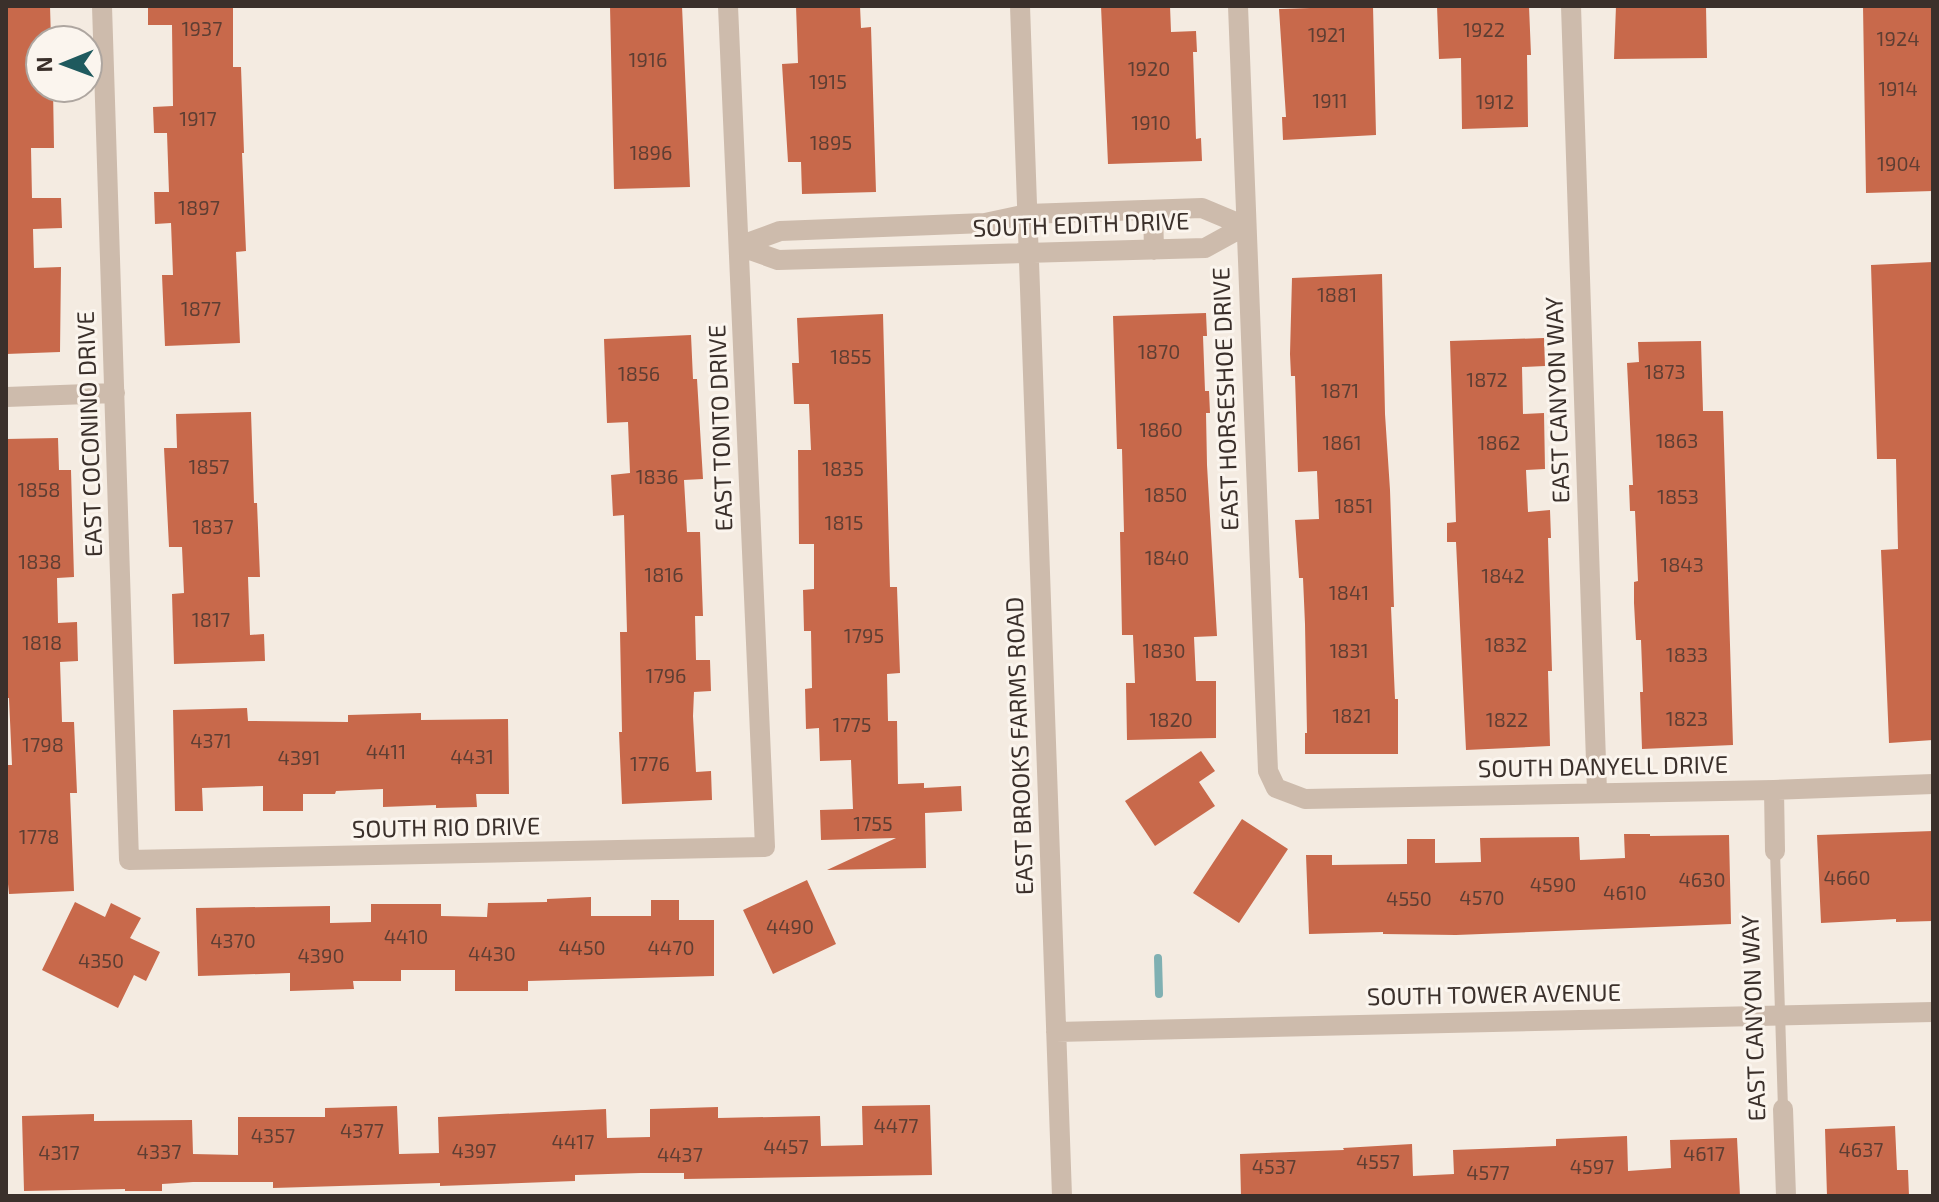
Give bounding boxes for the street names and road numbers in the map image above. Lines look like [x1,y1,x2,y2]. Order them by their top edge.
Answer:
street label: SOUTH EDITH DRIVE [972,205,1190,242]
street label: EAST HORSESHOE DRIVE [1205,267,1244,531]
street label: EAST CANYON WAY [1538,296,1575,504]
street label: EAST COCONINO DRIVE [70,311,107,558]
street label: EAST TONTO DRIVE [701,324,738,532]
street label: EAST BROOKS FARMS ROAD [999,596,1038,896]
street label: SOUTH DANYELL DRIVE [1478,749,1728,782]
street label: SOUTH RIO DRIVE [352,810,540,843]
street label: EAST CANYON WAY [1734,914,1771,1122]
street label: SOUTH TOWER AVENUE [1367,977,1621,1010]

